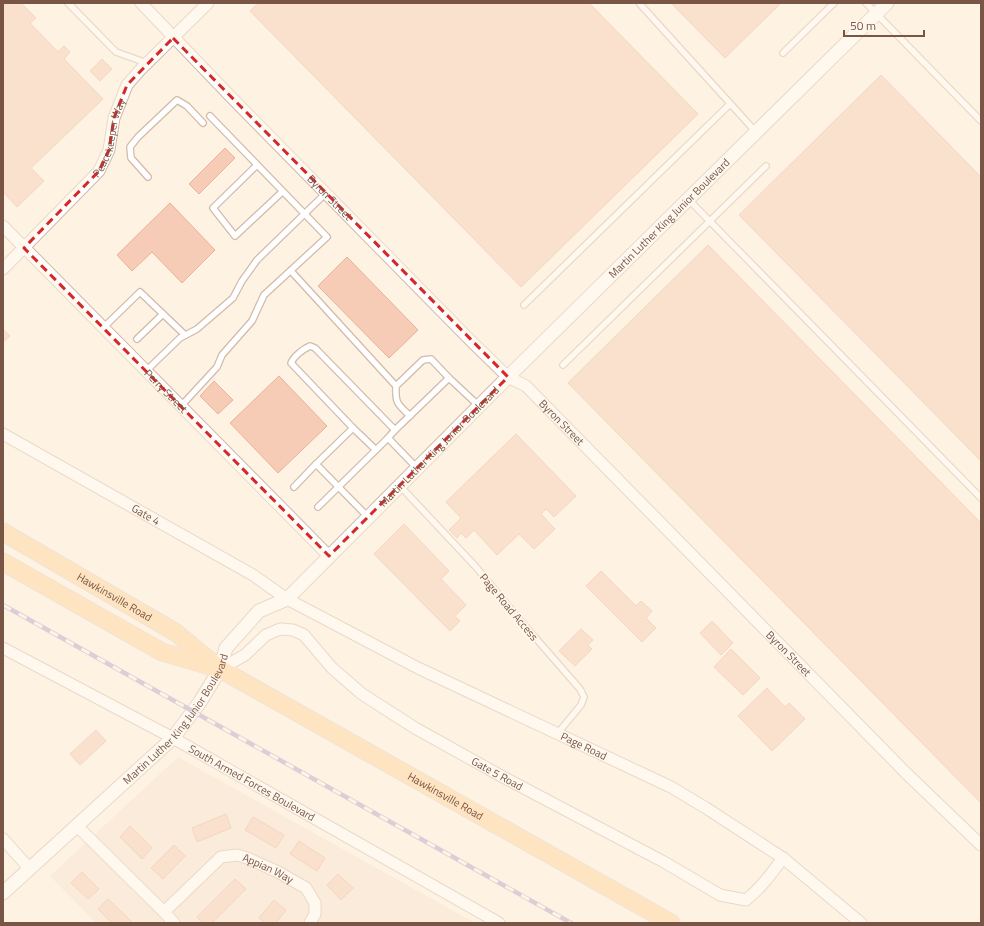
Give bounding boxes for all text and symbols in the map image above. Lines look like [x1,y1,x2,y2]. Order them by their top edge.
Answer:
scale bar [844,12,924,38]
text: 50 m [850,16,876,35]
street label: Peacekeeper Way [89,96,129,181]
street label: Martin Luther King Junior Boulevard [605,154,733,282]
street label: Byron Street [304,171,356,224]
street label: Perry Street [141,366,191,417]
street label: Martin Luther King Junior Boulevard [375,382,503,510]
street label: Byron Street [535,396,588,449]
street label: Gate 4 [129,500,163,529]
street label: Hawkinsville Road [74,569,155,625]
street label: Page Road Access [476,570,542,644]
street label: Byron Street [762,627,815,680]
street label: Martin Luther King Junior Boulevard [119,652,232,788]
street label: Page Road [558,728,610,764]
street label: South Armed Forces Boulevard [186,741,318,825]
street label: Gate 5 Road [469,753,526,794]
street label: Hawkinsville Road [405,768,486,824]
street label: Appian Way [241,849,297,888]

